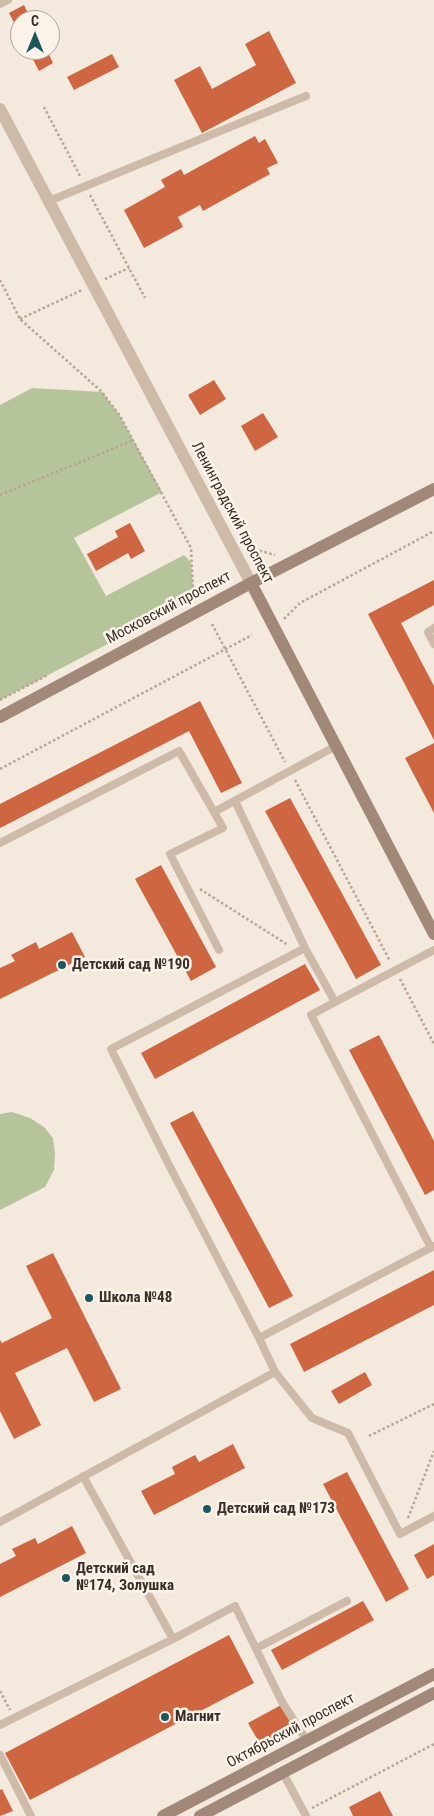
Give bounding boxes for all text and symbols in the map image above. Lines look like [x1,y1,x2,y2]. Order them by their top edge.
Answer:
north arrow [10,10,60,60]
text: С [31,13,39,29]
street label: Ленинградский проспект [187,439,277,587]
street label: Московский проспект [104,568,234,648]
place label: Детский сад №190 [72,956,190,974]
marker: Детский сад №190 [56,959,68,971]
place label: Школа №48 [99,1289,172,1307]
marker: Школа №48 [83,1292,95,1304]
place label: Детский сад №173 [217,1500,335,1518]
marker: Детский сад №173 [201,1503,213,1515]
place label: Детский сад №174, Золушка [76,1560,174,1595]
marker: Детский сад №174, Золушка [60,1572,72,1584]
street label: Октябрьский проспект [224,1690,358,1772]
place label: Магнит [175,1708,221,1726]
marker: Магнит [159,1711,171,1723]

